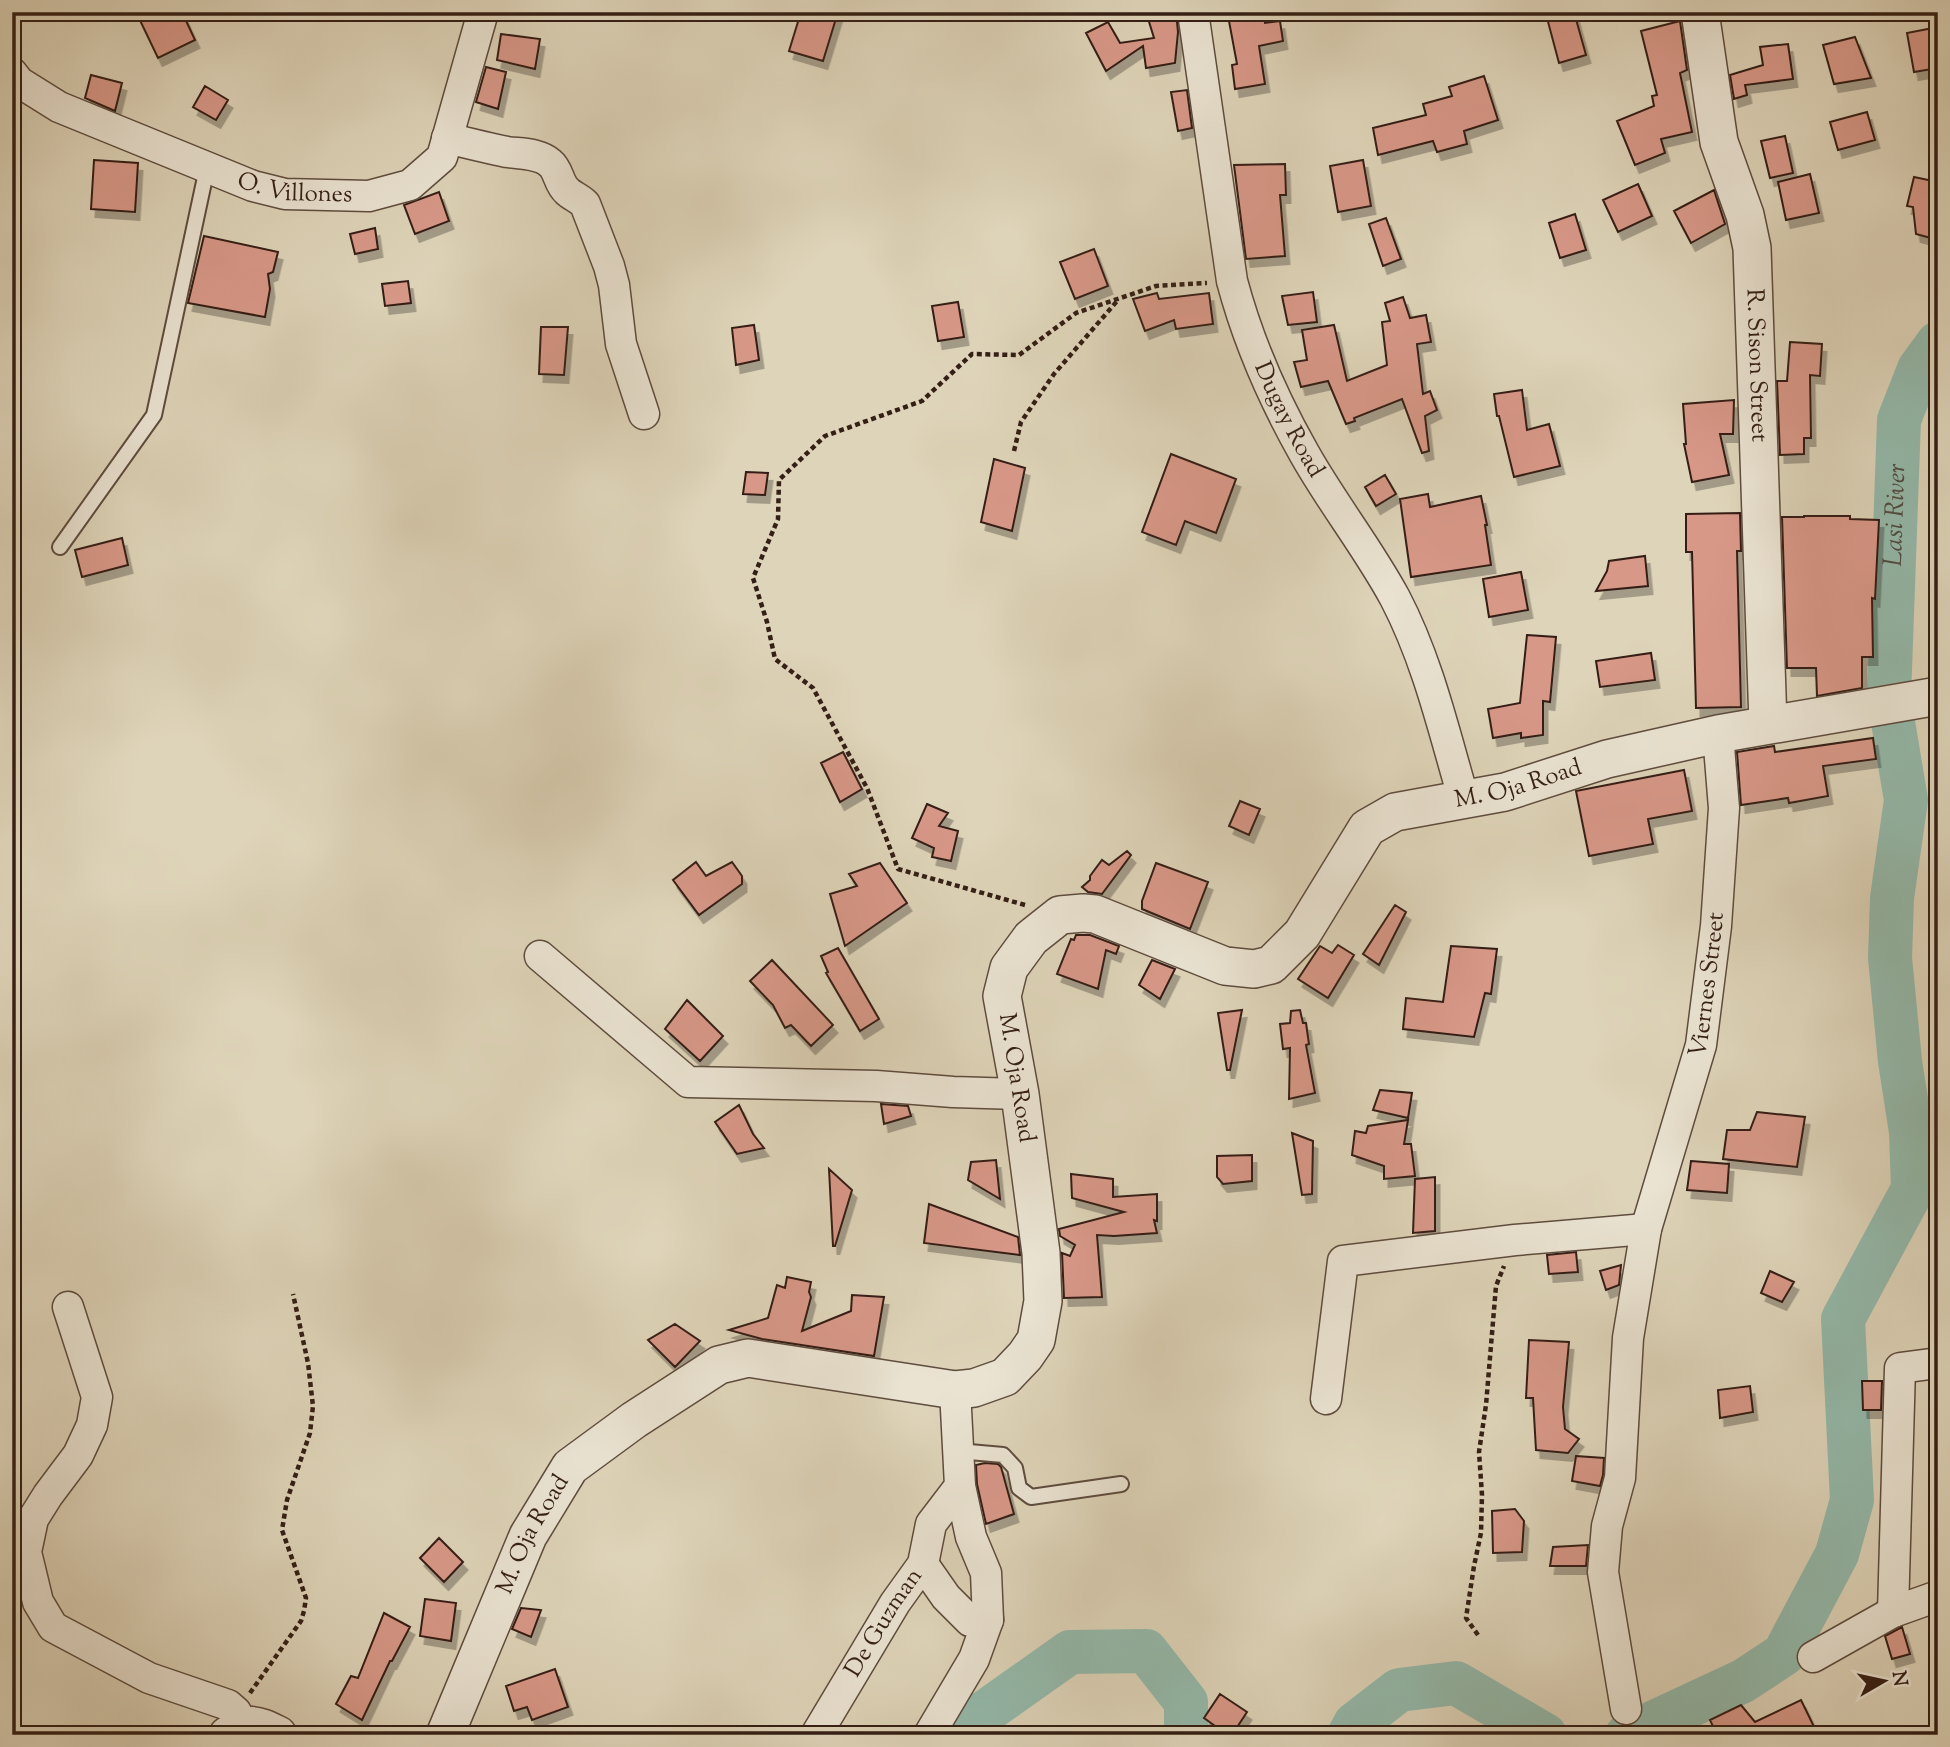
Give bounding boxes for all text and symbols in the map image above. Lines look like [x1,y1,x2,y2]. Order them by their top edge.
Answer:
street label: O. Villones [231,164,353,213]
street label: R. Sison Street [1736,288,1776,443]
street label: Dugay Road [1244,357,1332,485]
water label: Lasi River [1875,463,1916,567]
street label: M. Oja Road [1452,751,1587,818]
street label: Viernes Street [1681,911,1734,1062]
street label: M. Oja Road [989,1011,1043,1146]
street label: M. Oja Road [488,1468,578,1600]
street label: De Guzman [837,1562,931,1684]
north arrow [1848,1646,1918,1716]
text: N [1884,1669,1913,1688]

